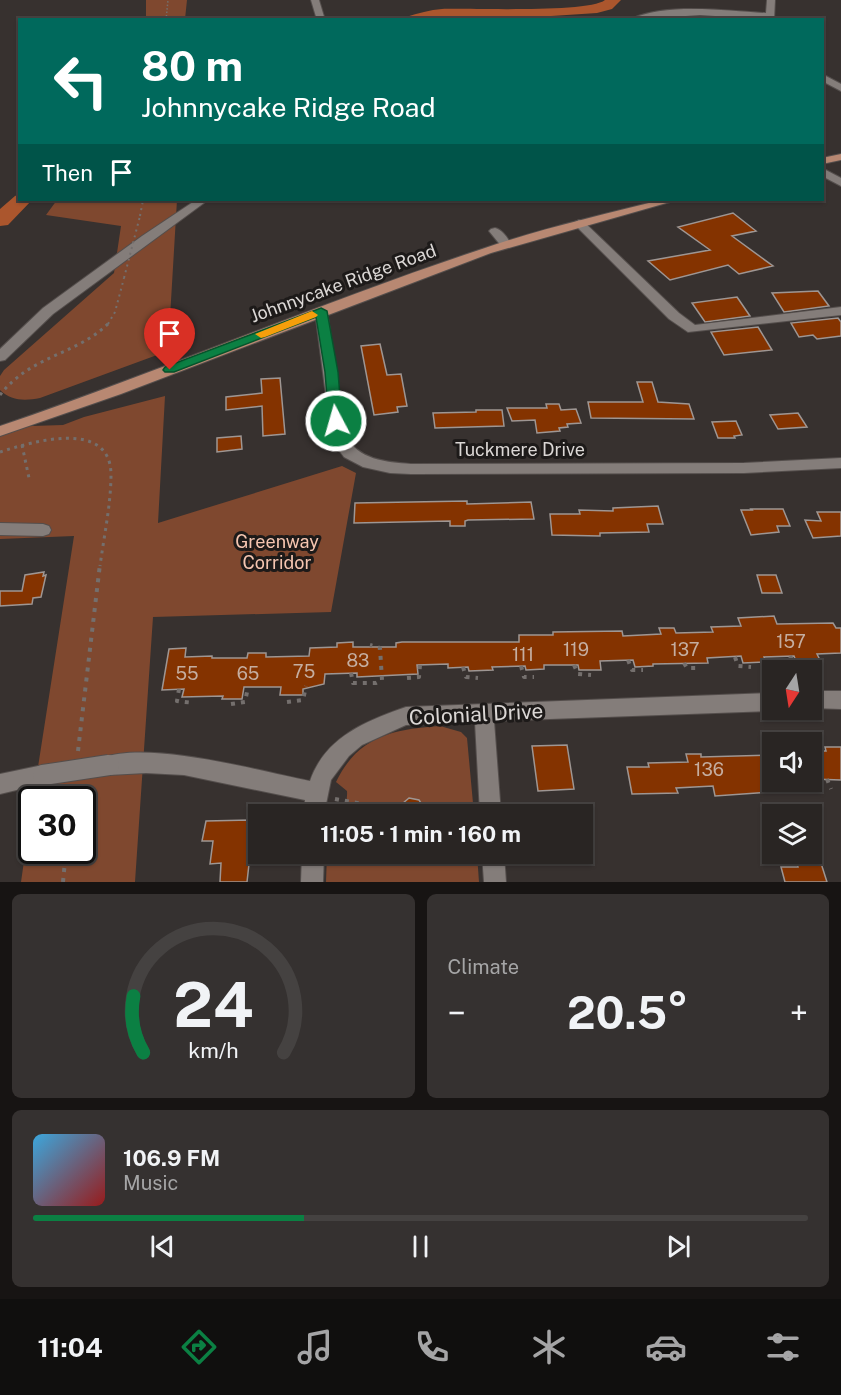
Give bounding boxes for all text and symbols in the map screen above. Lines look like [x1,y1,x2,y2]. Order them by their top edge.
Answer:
text: 80 m [141,41,243,90]
icon: left [42,42,120,120]
text: Johnnycake Ridge Road [141,91,436,123]
icon: arrive [105,156,138,189]
text: Then [42,160,93,186]
street label: Johnnycake Ridge Road [247,240,439,326]
pin [144,308,195,370]
icon: arrive [153,317,186,350]
position arrow [304,389,368,453]
street label: Tuckmere Drive [455,439,585,460]
park label: Greenway Corridor [235,531,319,573]
house number: 157 [776,631,806,652]
house number: 119 [563,639,589,660]
house number: 137 [670,639,700,660]
house number: 111 [512,644,534,665]
house number: 83 [347,650,369,671]
north arrow [762,660,822,720]
map controls [762,660,822,864]
house number: 75 [293,661,315,682]
house number: 55 [175,663,199,684]
house number: 65 [237,663,259,684]
street label: Colonial Drive [408,698,544,730]
button: sound [762,732,822,792]
house number: 136 [694,759,724,780]
speed limit sign: 30 [18,786,96,864]
button: layers [762,804,822,864]
text: 11:05 · 1 min · 160 m [320,821,521,847]
text: Climate [448,955,519,979]
text: 24 [173,968,254,1041]
text: 20.5° [567,986,688,1039]
text: − [448,994,466,1032]
text: + [790,994,808,1032]
text: km/h [188,1038,238,1063]
text: 106.9 FM [123,1145,220,1171]
text: Music [123,1171,178,1195]
icon: previous [146,1230,179,1263]
icon: pause [404,1230,437,1263]
icon: next [662,1230,695,1263]
icon: directions [178,1326,220,1368]
icon: music [294,1326,336,1368]
icon: phone [411,1326,453,1368]
icon: climate [528,1326,570,1368]
icon: car [645,1326,687,1368]
icon: filters [762,1326,804,1368]
text: 11:04 [37,1331,103,1363]

